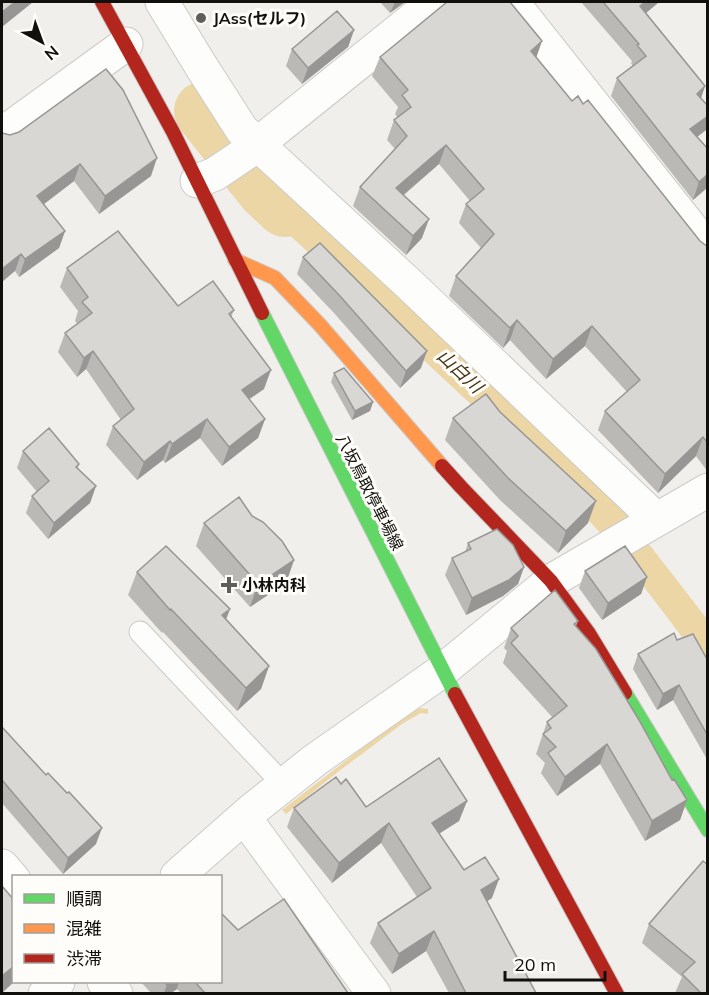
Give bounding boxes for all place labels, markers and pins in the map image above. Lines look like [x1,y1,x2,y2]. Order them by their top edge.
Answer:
place label: JAss(セルフ) [213,8,306,28]
marker: JAss(セルフ) [194,11,208,25]
place label: 小林内科 [242,575,306,595]
marker: 小林内科 [220,576,238,594]

